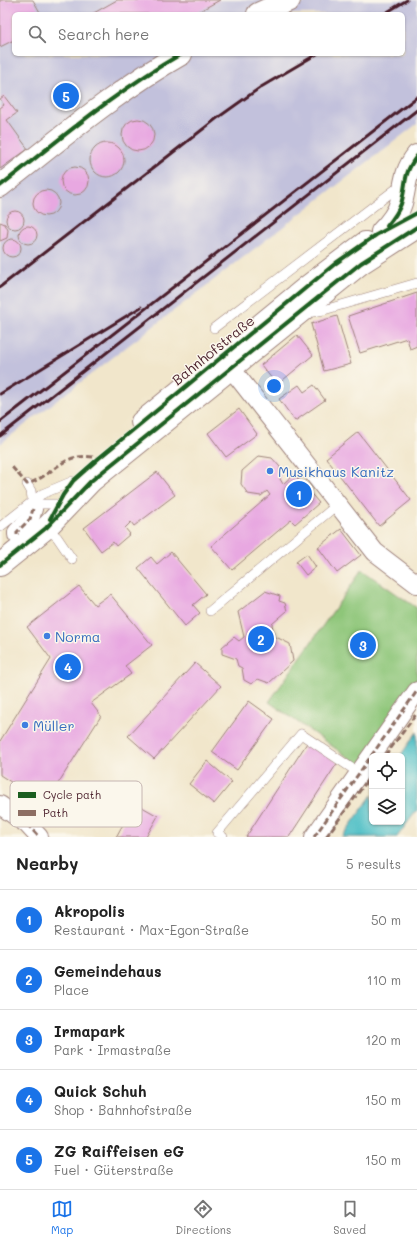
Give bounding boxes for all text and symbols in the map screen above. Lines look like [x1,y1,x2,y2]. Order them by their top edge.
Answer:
search box [12,12,405,56]
icon: search [26,23,48,45]
text: Search here [58,24,149,44]
pin: 5 [53,81,79,111]
street label: Bahnhofstraße [168,311,258,389]
your location [264,376,284,396]
place label: Musikhaus Kanitz [278,462,394,481]
marker: Musikhaus Kanitz [265,466,275,476]
pin: 1 [286,479,312,509]
pin: 2 [248,624,274,654]
place label: Norma [55,627,101,646]
pin: 3 [350,630,376,660]
marker: Norma [42,631,52,641]
pin: 4 [55,652,81,682]
place label: Müller [33,716,75,735]
marker: Müller [20,720,30,730]
map controls [369,753,405,825]
button: locate [369,753,405,789]
legend [10,781,142,827]
text: Cycle path [43,787,101,802]
button: layers [369,789,405,825]
text: Path [43,805,68,820]
text: Nearby [16,852,78,874]
text: 5 results [346,855,401,872]
text: Akropolis [54,901,125,921]
text: 1 [26,911,32,928]
text: 50 m [371,911,401,928]
text: Restaurant · Max-Egon-Straße [54,921,249,938]
text: Gemeindehaus [54,961,162,981]
text: 2 [25,971,33,988]
text: 110 m [367,971,401,988]
text: Place [54,981,89,998]
text: Irmapark [54,1021,125,1041]
text: 3 [25,1031,33,1048]
text: 120 m [365,1031,401,1048]
text: Park · Irmastraße [54,1041,171,1058]
text: Quick Schuh [54,1081,147,1101]
text: 4 [25,1091,33,1108]
text: 150 m [365,1091,401,1108]
text: Shop · Bahnhofstraße [54,1101,192,1118]
text: ZG Raiffeisen eG [54,1141,184,1161]
text: 5 [25,1151,33,1168]
text: 150 m [365,1151,401,1168]
text: Fuel · Güterstraße [54,1161,174,1178]
tab: Map [51,1198,73,1237]
tab: Directions [175,1198,231,1237]
tab: Saved [333,1198,366,1237]

